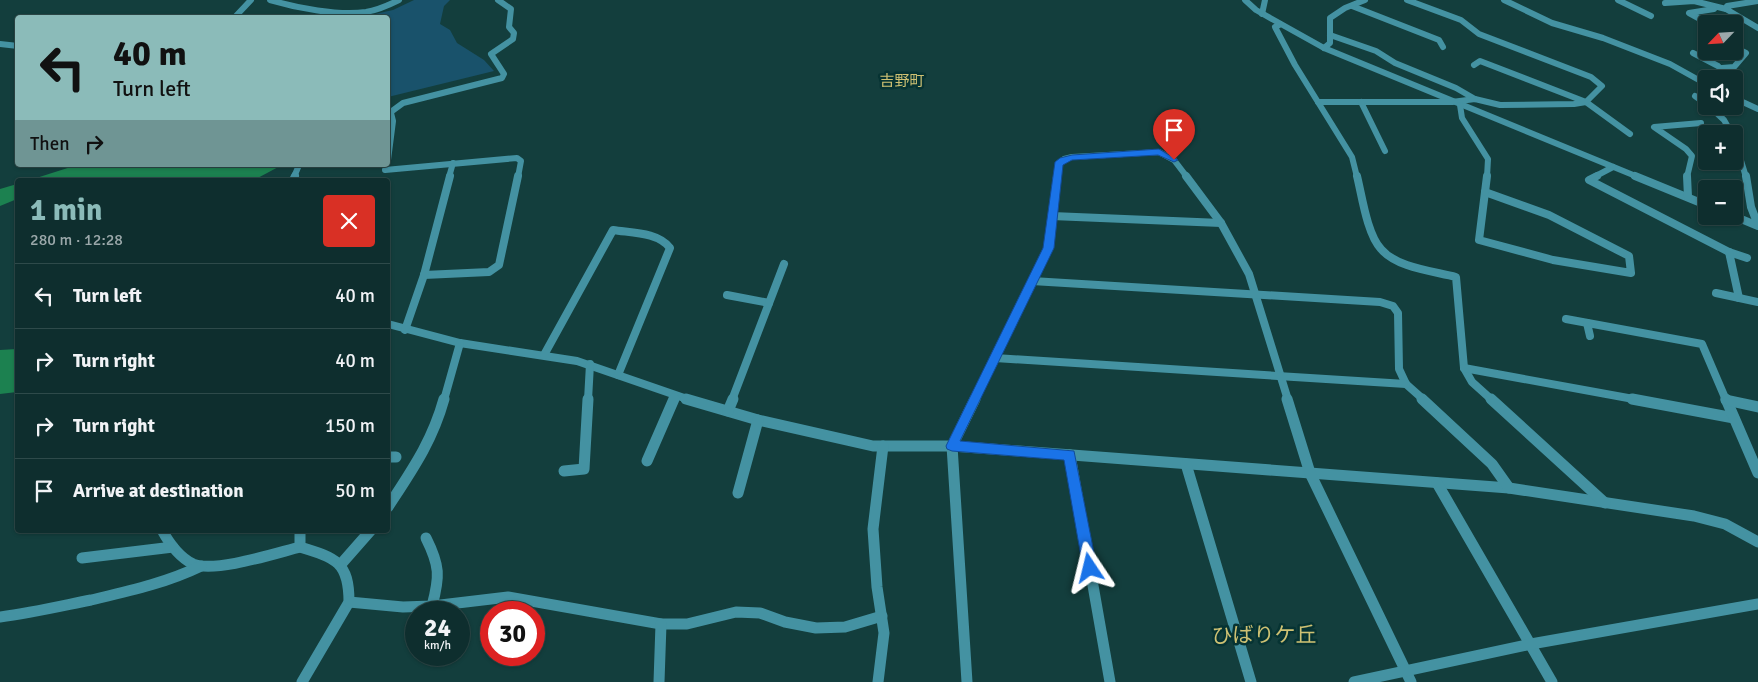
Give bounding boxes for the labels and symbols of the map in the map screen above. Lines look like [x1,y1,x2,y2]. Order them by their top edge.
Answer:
north arrow [1698,15,1742,60]
district label: 吉野町 [879,72,925,90]
pin [1153,109,1195,160]
position arrow [1063,541,1115,593]
speed limit sign: 30 [480,601,545,666]
district label: ひばりケ丘 [1212,622,1317,648]

